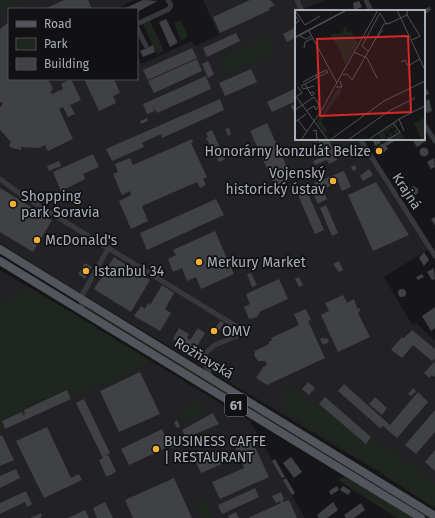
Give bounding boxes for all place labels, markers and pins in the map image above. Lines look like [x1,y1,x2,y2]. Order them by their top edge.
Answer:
place label: Honorárny konzulát Belize [204,143,371,160]
marker: Honorárny konzulát Belize [374,146,384,156]
place label: Vojenský historický ústav [226,165,325,198]
marker: Vojenský historický ústav [328,176,338,186]
place label: Shopping park Soravia [21,188,100,221]
marker: Shopping park Soravia [8,199,18,209]
place label: McDonald's [45,232,118,249]
marker: McDonald's [32,235,42,245]
place label: Merkury Market [207,254,307,271]
marker: Merkury Market [194,257,204,267]
place label: Istanbul 34 [94,263,165,280]
marker: Istanbul 34 [81,266,91,276]
place label: OMV [222,323,250,340]
marker: OMV [209,326,219,336]
place label: BUSINESS CAFFE | RESTAURANT [164,433,266,466]
marker: BUSINESS CAFFE | RESTAURANT [151,444,161,454]

